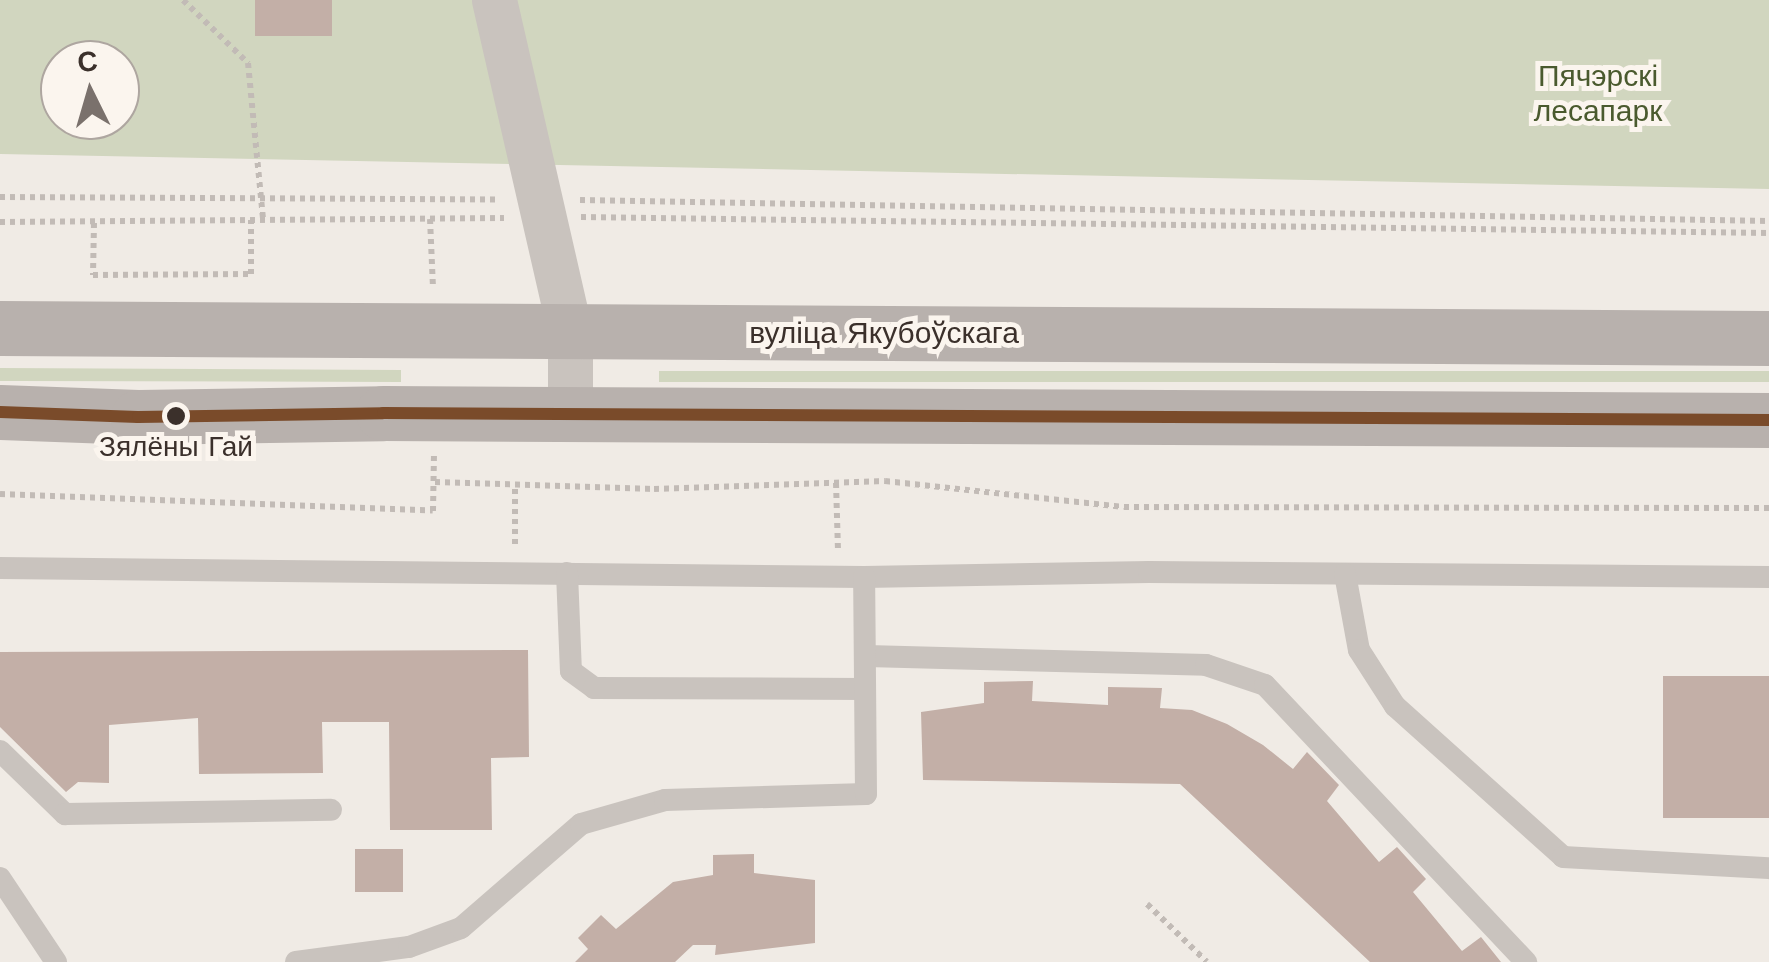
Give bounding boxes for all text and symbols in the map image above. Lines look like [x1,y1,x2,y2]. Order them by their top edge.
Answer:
north arrow [40,40,140,140]
text: С [76,44,99,79]
park label: Пячэрскі лесапарк [1534,58,1662,128]
street label: вуліца Якубоўскага [749,315,1019,351]
marker: Зялёны Гай [166,406,186,426]
place label: Зялёны Гай [99,430,253,464]

